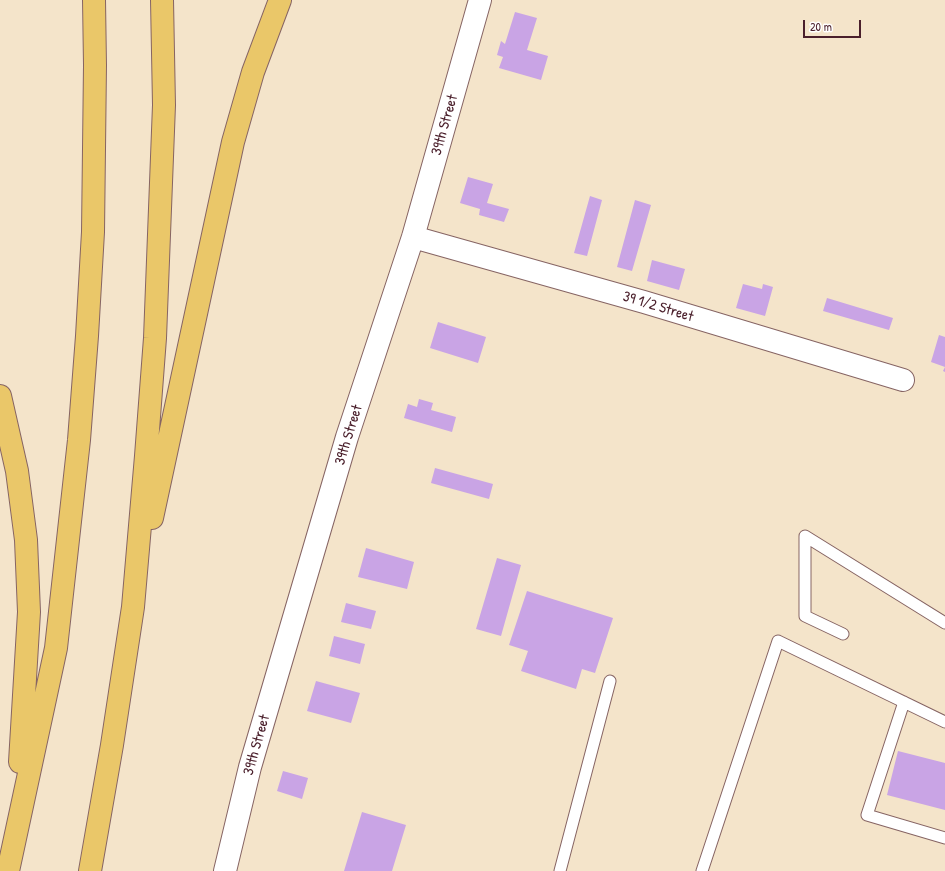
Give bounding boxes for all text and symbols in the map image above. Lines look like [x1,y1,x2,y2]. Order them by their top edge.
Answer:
scale bar [805,12,863,38]
text: 20 m [810,18,832,35]
street label: 39th Street [428,93,462,157]
street label: 39 1/2 Street [621,288,695,326]
street label: 39th Street [331,403,367,467]
street label: 39th Street [240,713,274,777]

